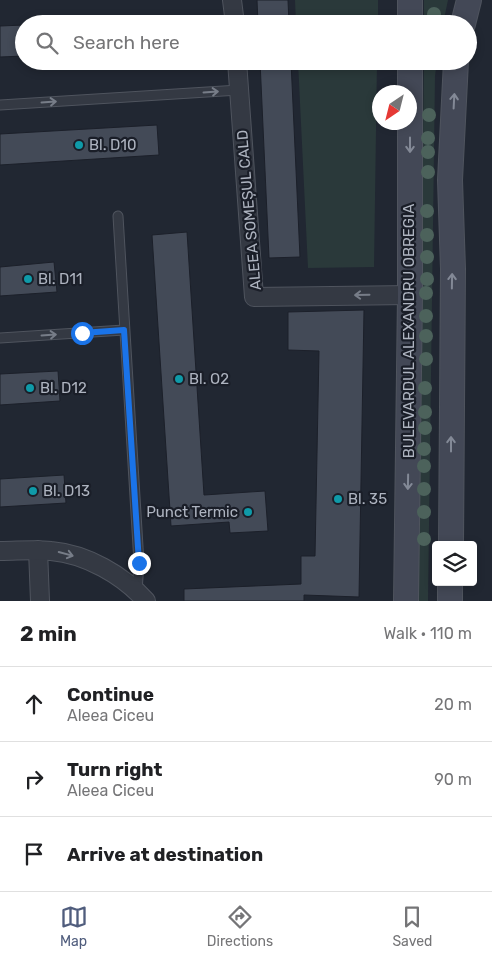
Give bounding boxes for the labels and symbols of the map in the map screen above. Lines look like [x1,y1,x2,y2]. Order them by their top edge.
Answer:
north arrow [372,85,417,130]
one-way arrow [203,87,219,96]
one-way arrow [449,93,459,110]
one-way arrow [40,98,56,107]
street label: ALEEA SOMEȘUL CALD [233,129,265,291]
place label: Bl. D10 [89,136,136,154]
one-way arrow [405,136,415,153]
marker: Bl. D10 [73,139,85,151]
street label: BULEVARDUL ALEXANDRU OBREGIA [400,204,418,458]
place label: Bl. D11 [38,270,82,288]
marker: Bl. D11 [22,273,34,285]
one-way arrow [448,273,457,289]
one-way arrow [354,291,370,300]
route start [71,322,94,345]
one-way arrow [40,330,56,339]
place label: Bl. O2 [189,370,229,388]
marker: Bl. O2 [173,373,185,385]
place label: Bl. D12 [40,379,87,397]
marker: Bl. D12 [24,382,36,394]
one-way arrow [446,436,456,452]
one-way arrow [403,474,413,490]
place label: Bl. D13 [43,482,90,500]
marker: Bl. D13 [27,485,39,497]
place label: Bl. 35 [348,490,387,508]
marker: Bl. 35 [332,493,344,505]
place label: Punct Termic [146,503,238,521]
marker: Punct Termic [242,506,254,518]
one-way arrow [57,550,73,559]
route end [128,552,151,575]

